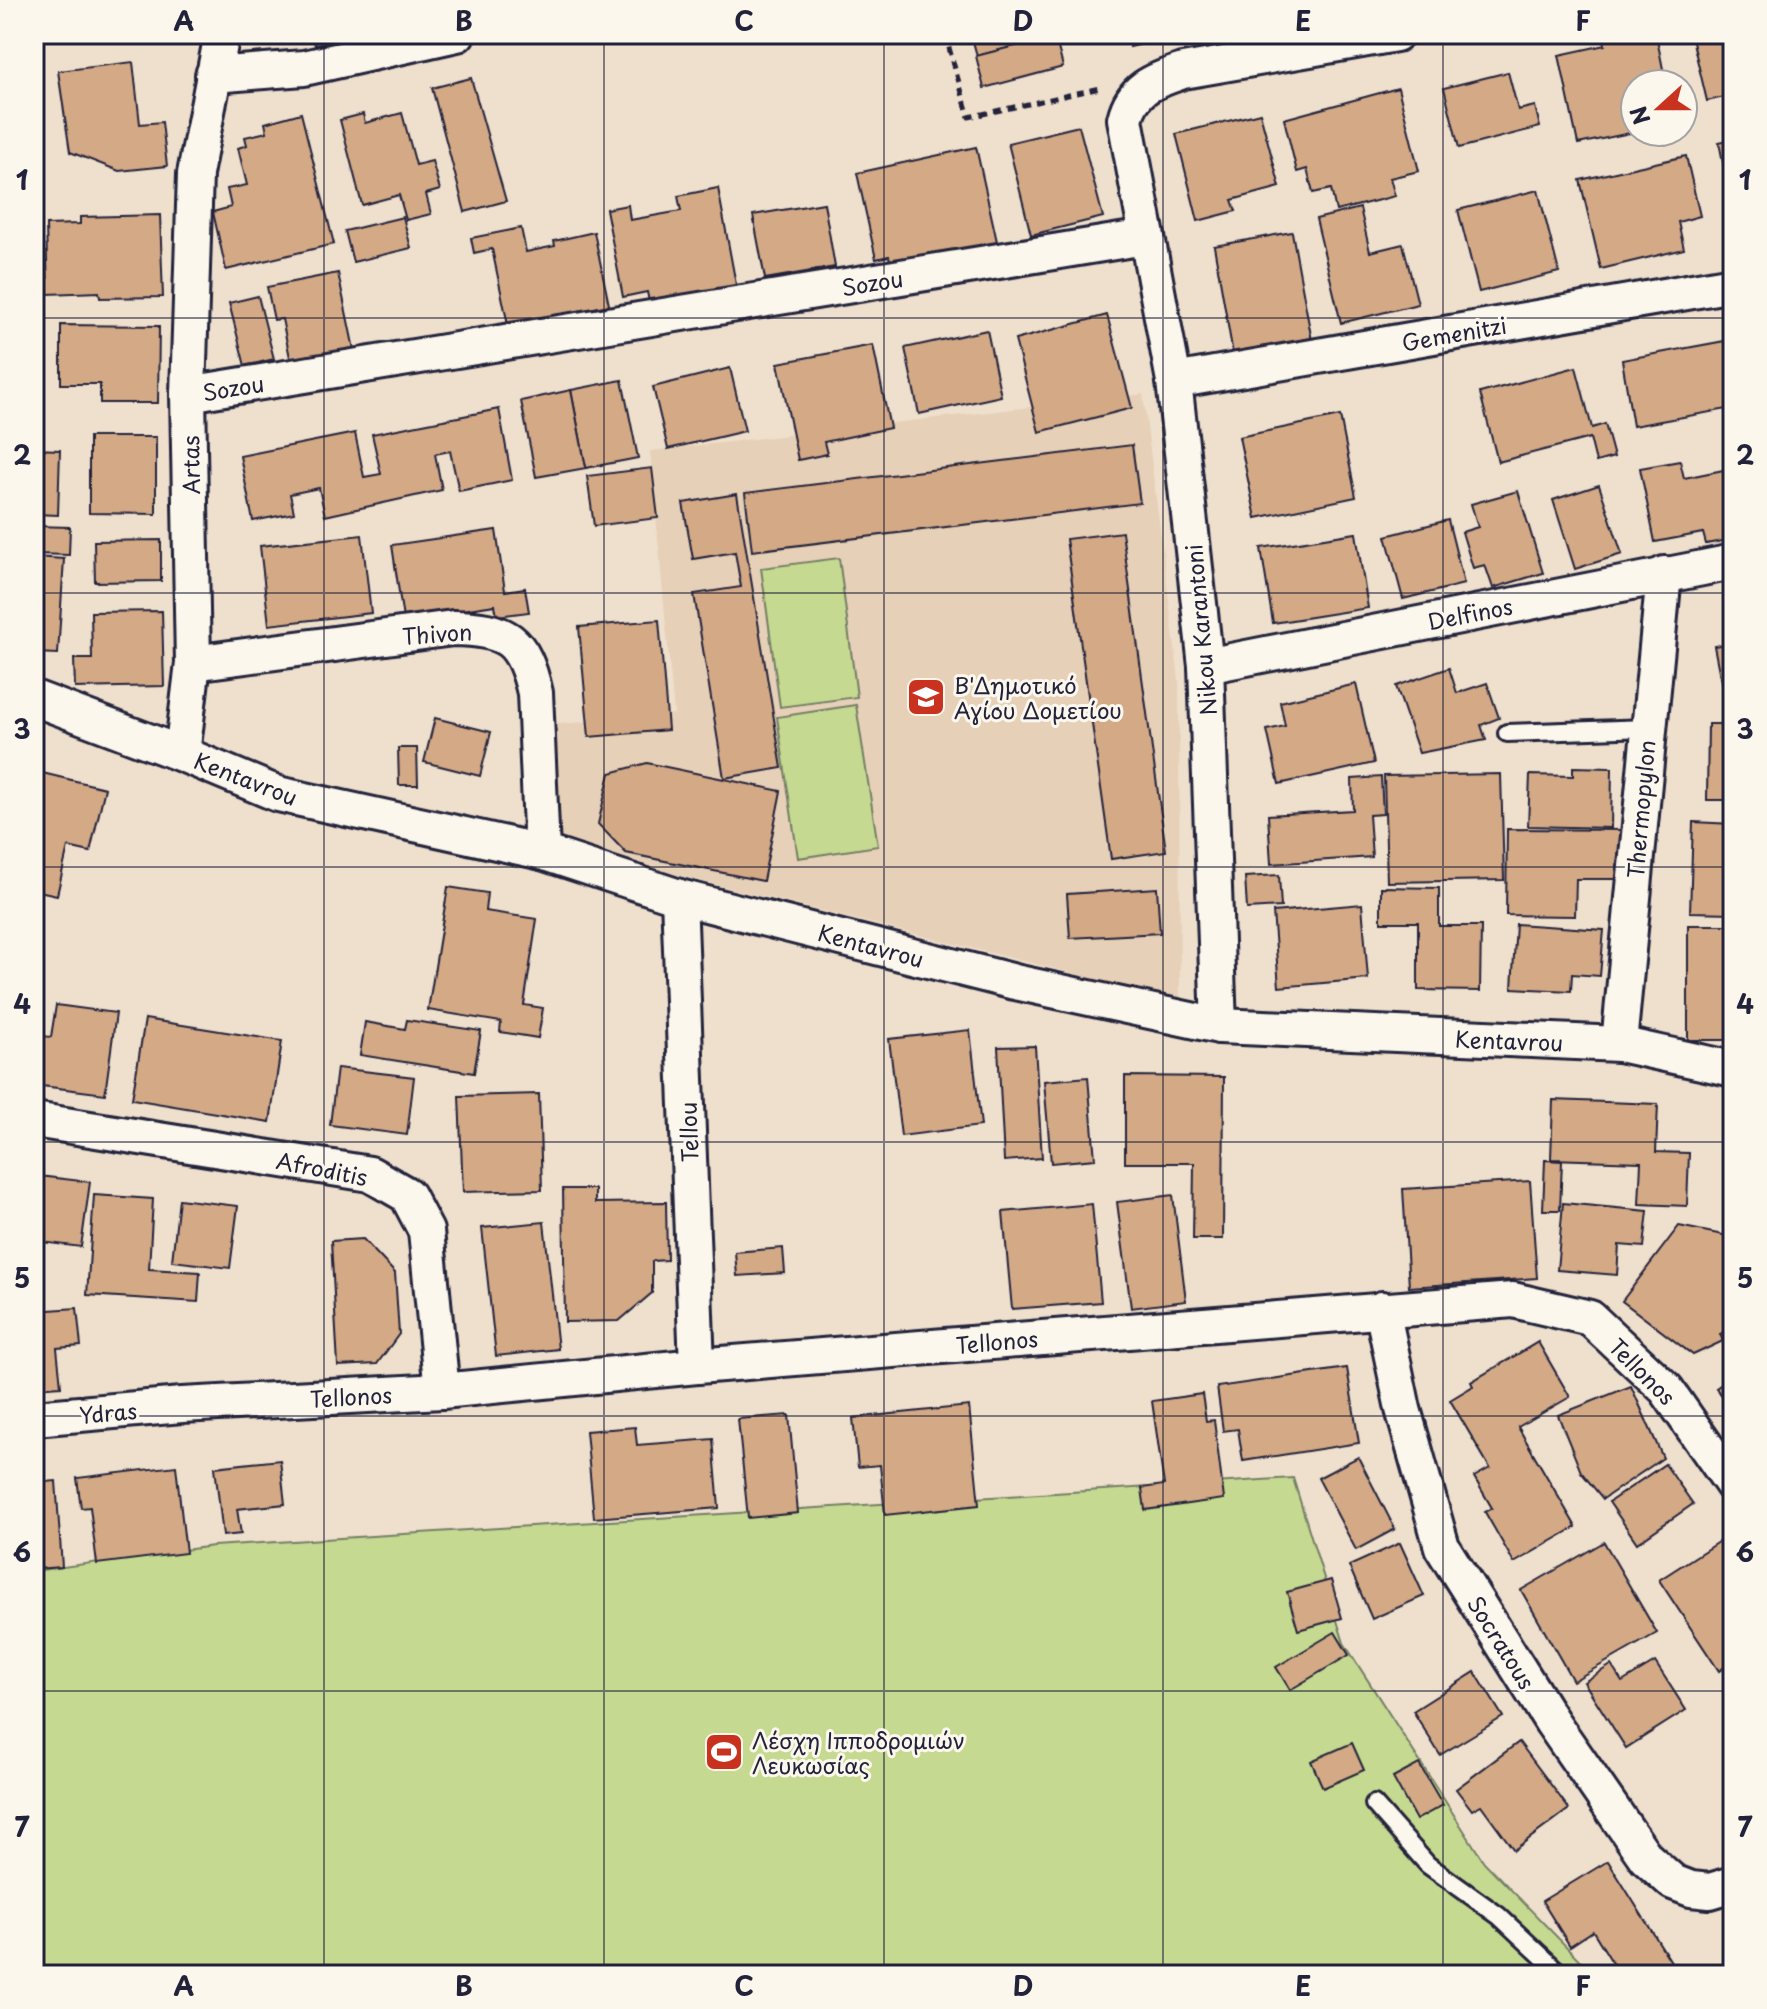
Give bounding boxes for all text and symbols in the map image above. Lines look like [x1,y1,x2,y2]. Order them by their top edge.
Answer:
text: A [174,1,194,40]
text: B [455,1,473,40]
text: C [734,1,754,40]
text: D [1013,1,1033,40]
text: E [1295,1,1311,40]
text: F [1575,1,1591,40]
north arrow [1619,68,1699,148]
text: N [1620,102,1657,130]
text: 1 [16,160,28,199]
text: 1 [1739,160,1751,199]
street label: Sozou [839,261,905,303]
street label: Gemenitzi [1399,308,1509,358]
street label: Sozou [200,366,266,408]
text: 2 [13,435,31,474]
street label: Artas [173,435,207,495]
text: 2 [1736,435,1754,474]
street label: Nikou Karantoni [1176,543,1224,717]
street label: Delfinos [1425,589,1515,637]
street label: Thivon [401,614,473,652]
place label: Β'Δημοτικό Αγίου Δομετίου [954,668,1122,726]
school or university icon: Β'Δημοτικό Αγίου Δομετίου [905,676,947,718]
text: 3 [13,709,31,748]
text: 3 [1736,709,1754,748]
street label: Thermopylon [1618,738,1662,880]
street label: Kentavrou [190,743,302,813]
street label: Kentavrou [814,915,928,975]
text: 4 [13,984,31,1023]
text: 4 [1736,984,1754,1023]
street label: Kentavrou [1454,1022,1564,1058]
street label: Tellou [670,1101,706,1163]
street label: Afroditis [274,1143,370,1193]
text: 5 [14,1258,30,1297]
text: 5 [1737,1258,1753,1297]
street label: Tellonos [955,1321,1039,1361]
street label: Tellonos [1602,1330,1684,1412]
street label: Tellonos [309,1377,393,1415]
street label: Ydras [78,1393,138,1431]
text: 6 [13,1532,31,1571]
text: 6 [1736,1532,1754,1571]
street label: Socratous [1460,1589,1544,1695]
place label: Λέσχη Ιπποδρομιών Λευκωσίας [752,1723,965,1781]
sports icon: Λέσχη Ιπποδρομιών Λευκωσίας [703,1731,745,1773]
text: 7 [15,1807,30,1846]
text: 7 [1738,1807,1753,1846]
text: A [174,1966,194,2005]
text: B [455,1966,473,2005]
text: C [734,1966,754,2005]
text: D [1013,1966,1033,2005]
text: E [1295,1966,1311,2005]
text: F [1575,1966,1591,2005]

